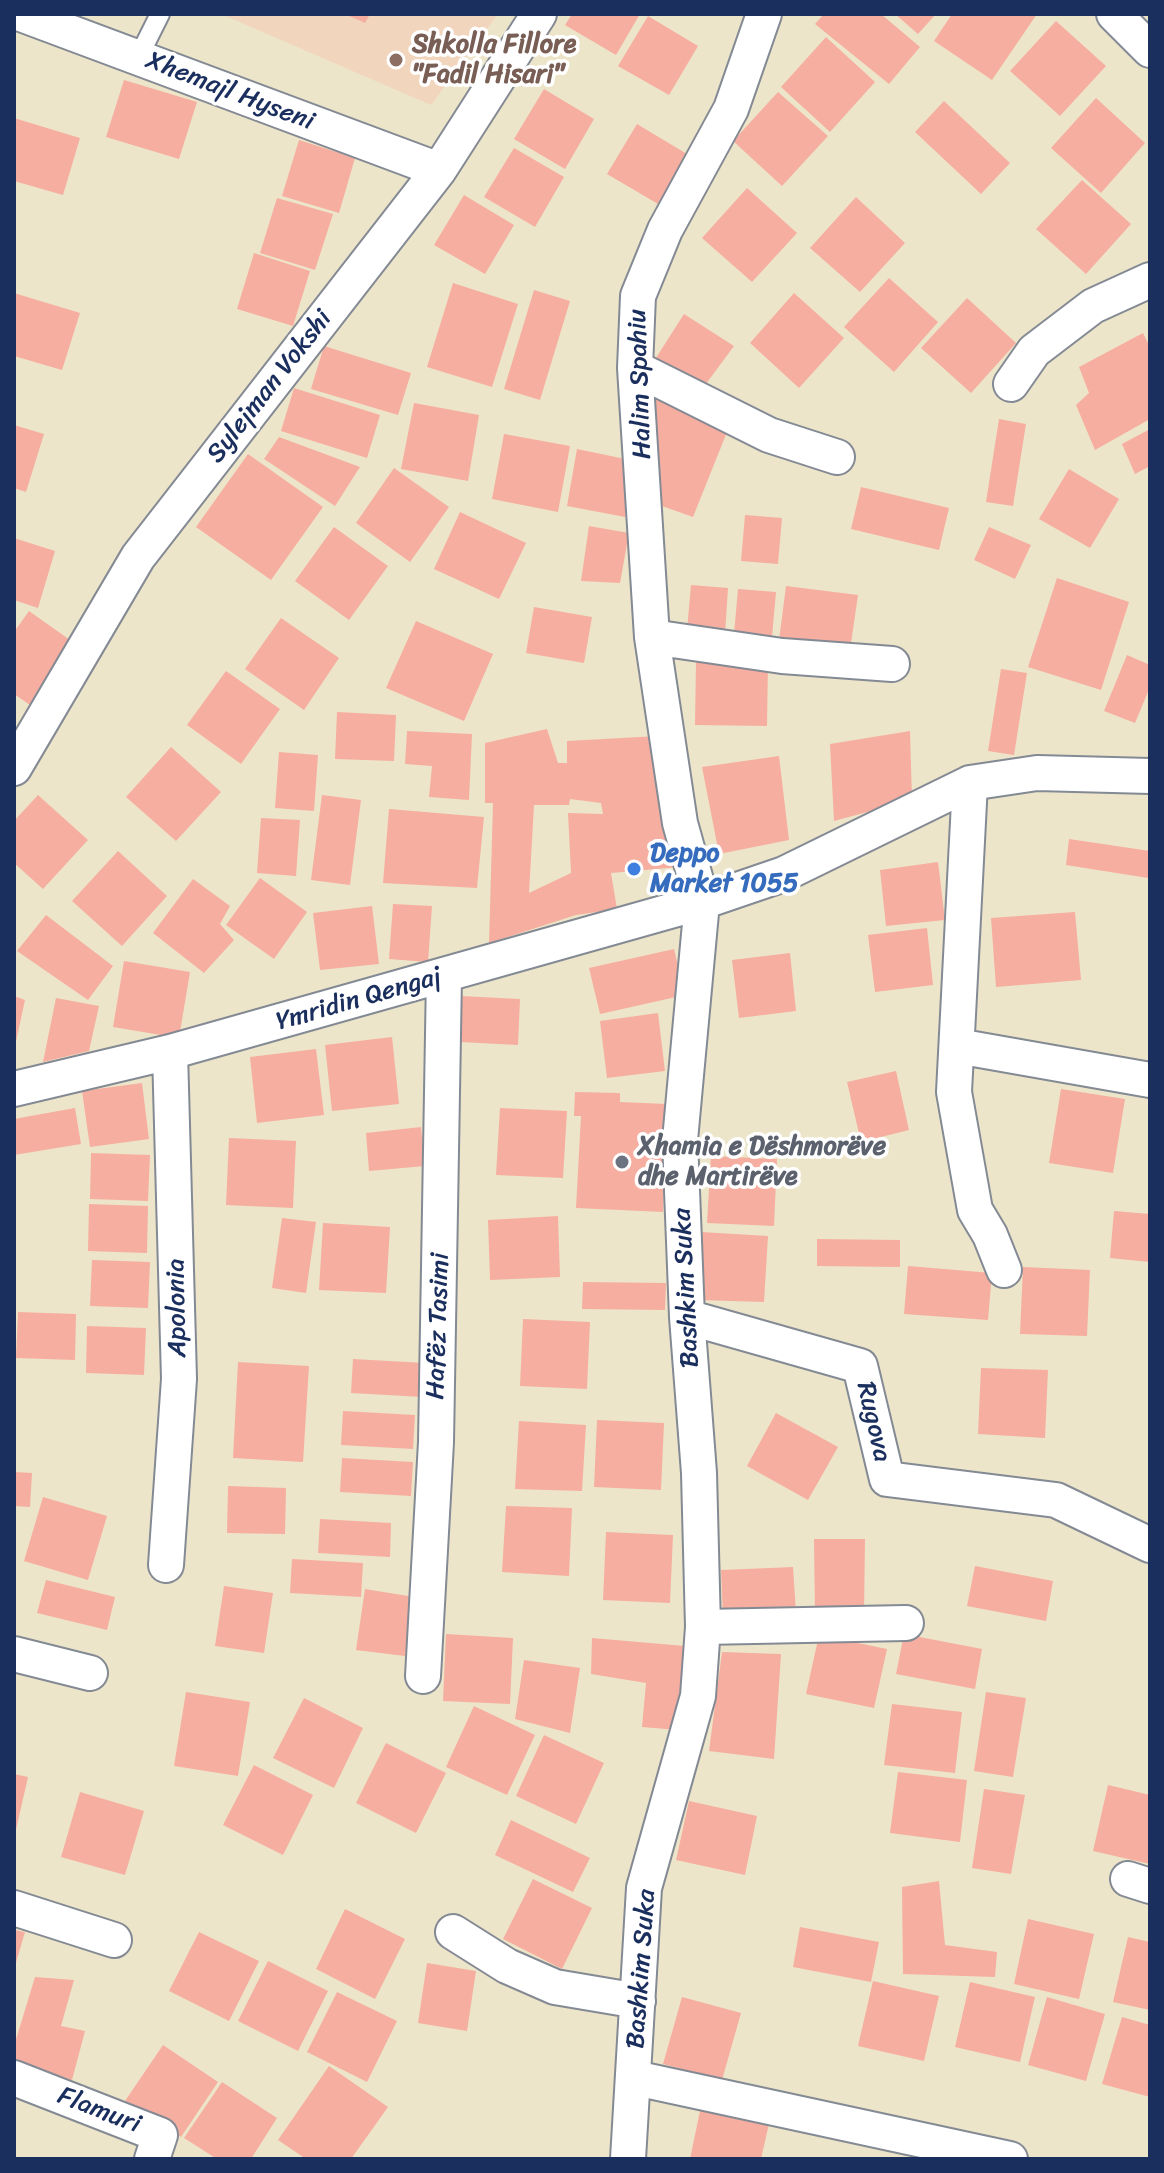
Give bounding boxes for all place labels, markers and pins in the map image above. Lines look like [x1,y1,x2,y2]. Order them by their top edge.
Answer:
place label: Shkolla Fillore "Fadil Hisari" [412,29,576,90]
marker: Shkolla Fillore "Fadil Hisari" [387,51,405,69]
place label: Deppo Market 1055 [650,838,799,900]
marker: Deppo Market 1055 [625,860,643,878]
place label: Xhamia e Dëshmorëve dhe Martirëve [638,1131,886,1192]
marker: Xhamia e Dëshmorëve dhe Martirëve [613,1153,631,1171]

